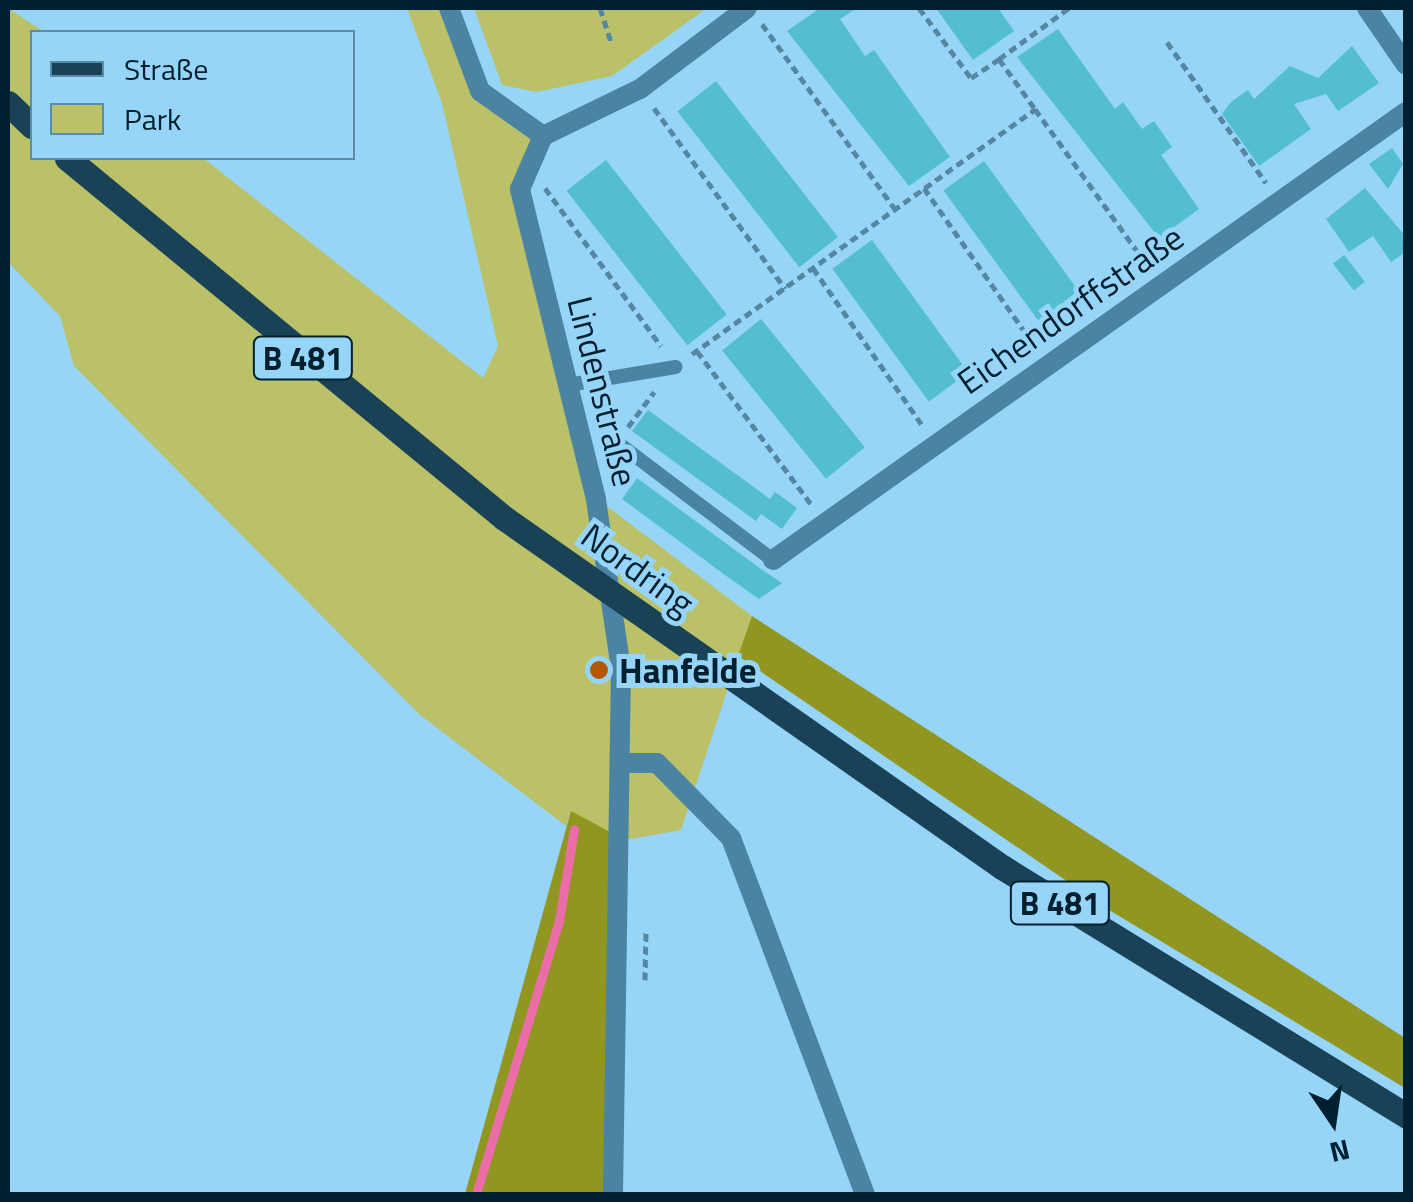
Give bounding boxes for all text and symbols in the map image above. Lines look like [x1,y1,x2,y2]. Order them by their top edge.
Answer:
legend [30,30,355,160]
text: Straße [124,46,208,92]
text: Park [124,96,181,142]
street label: Eichendorffstraße [949,216,1191,402]
street label: Lindenstraße [559,292,647,490]
road number: B 481 [250,331,356,385]
street label: Nordring [574,514,702,624]
place label: Hanfelde [619,649,757,691]
marker: Hanfelde [588,659,610,681]
road number: B 481 [1008,876,1112,930]
north arrow [1283,1072,1383,1172]
text: N [1326,1129,1354,1175]

